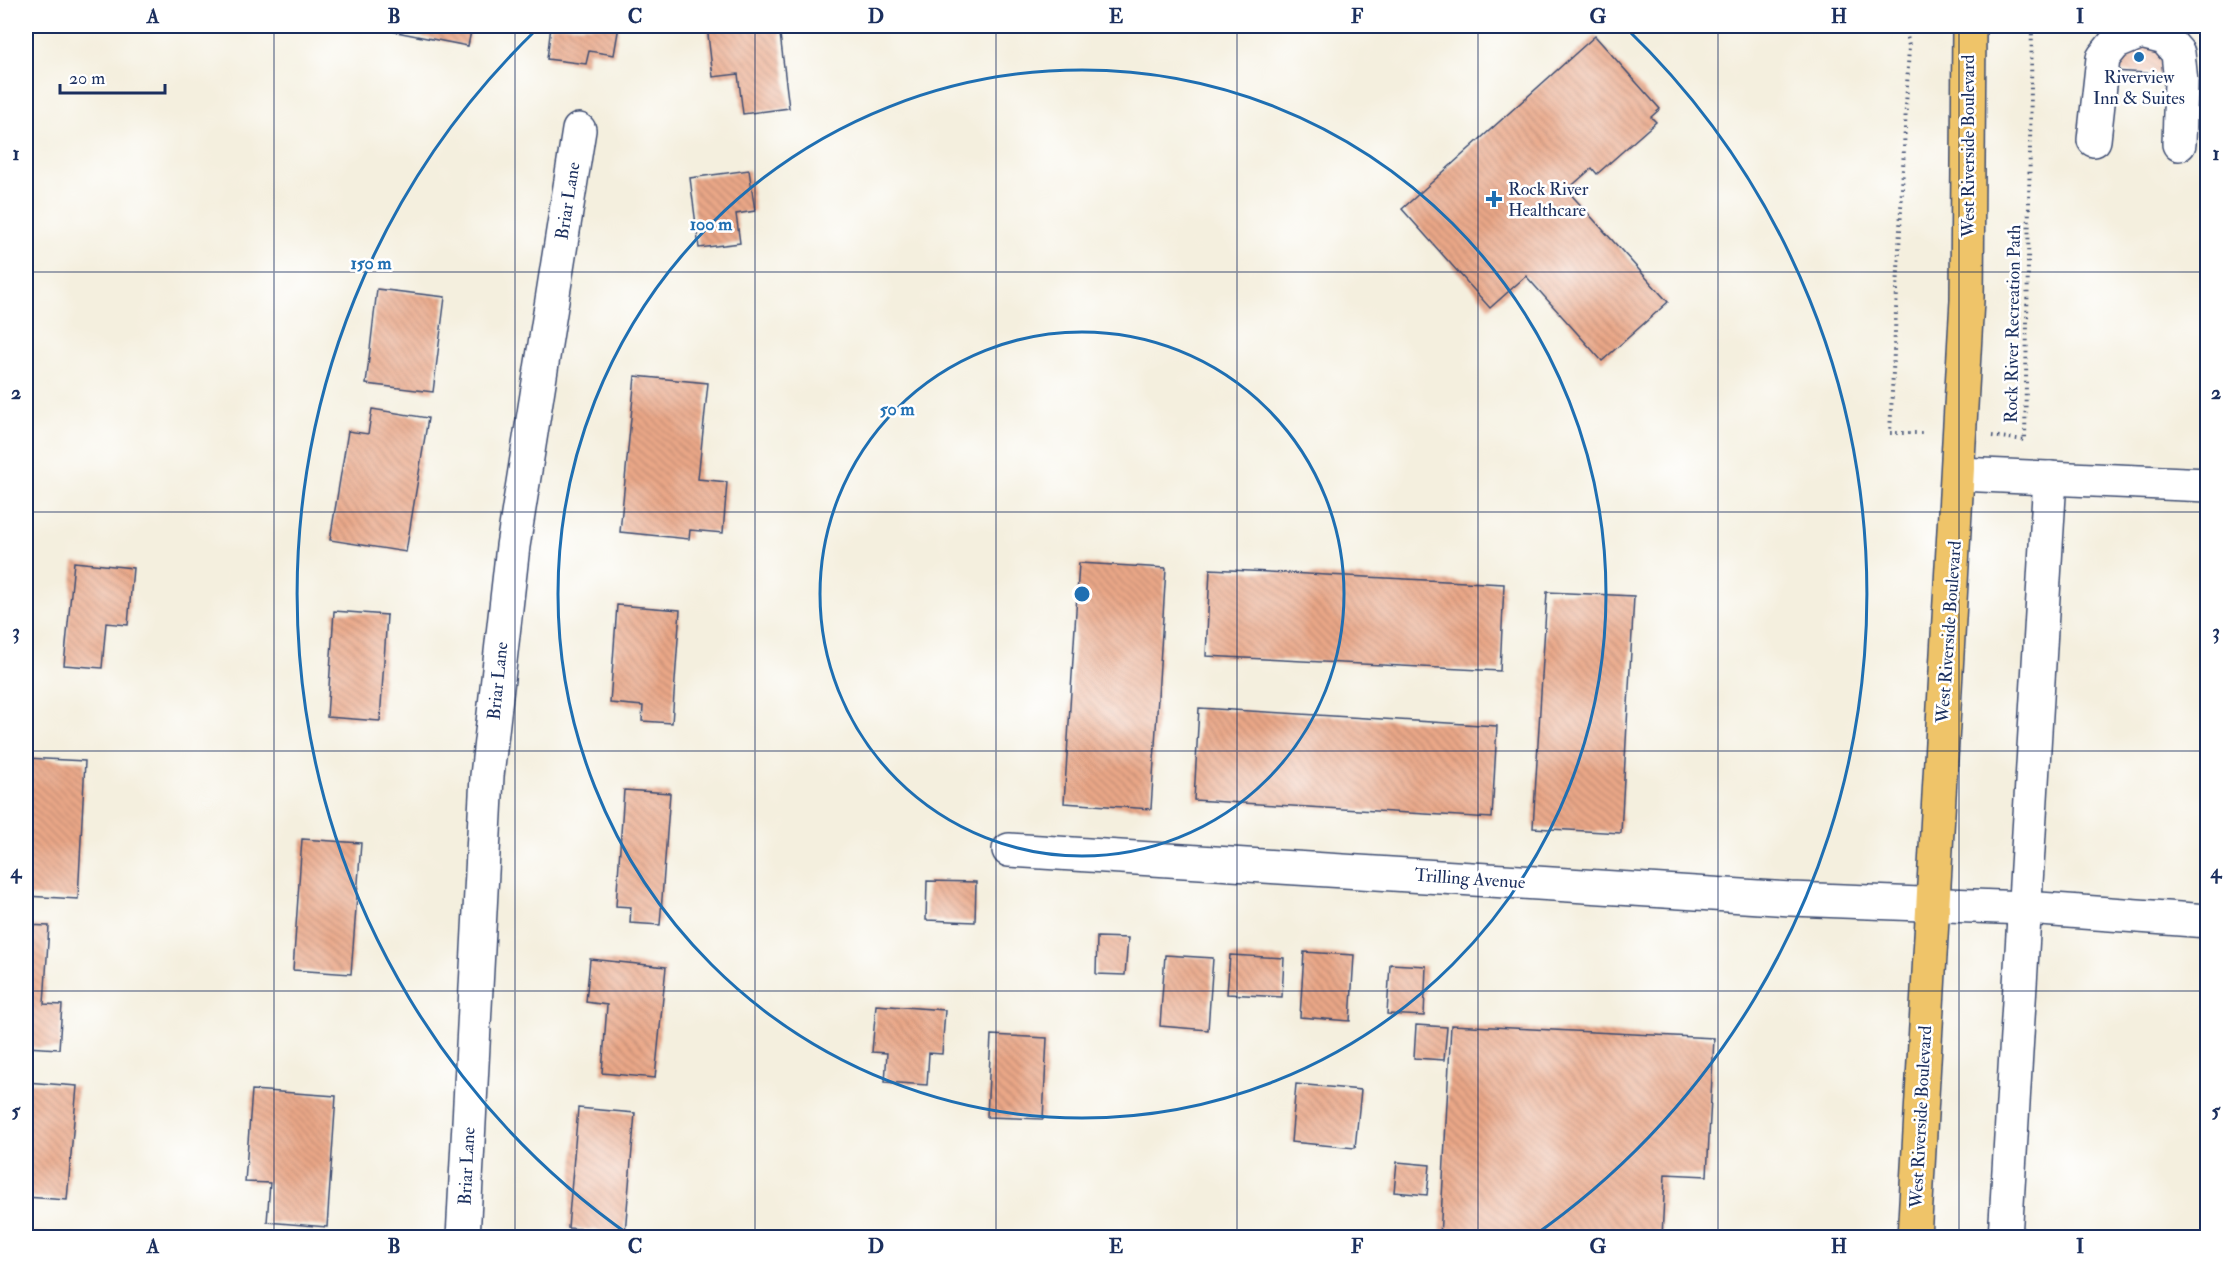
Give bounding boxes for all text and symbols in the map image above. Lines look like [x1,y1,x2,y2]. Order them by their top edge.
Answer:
text: A [146,4,160,29]
text: B [387,4,401,29]
text: C [628,4,642,29]
text: D [868,4,884,29]
text: E [1109,4,1124,29]
text: F [1351,4,1364,29]
text: G [1590,4,1607,29]
text: H [1831,4,1847,29]
text: I [2076,4,2084,29]
marker: Riverview Inn & Suites [2132,50,2146,64]
street label: West Riverside Boulevard [1957,54,1980,238]
scale bar [60,57,165,95]
place label: Riverview Inn & Suites [2093,66,2185,110]
text: 20 m [69,67,105,90]
text: 1 [12,141,20,166]
text: 1 [2212,141,2220,166]
street label: Briar Lane [551,160,586,241]
place label: Rock River Healthcare [1508,178,1589,222]
marker: Rock River Healthcare [1485,190,1503,208]
text: 100 m [690,213,733,236]
street label: Rock River Recreation Path [2000,224,2026,423]
text: 150 m [350,252,393,275]
text: 2 [11,380,21,405]
text: 2 [2211,380,2221,405]
text: 50 m [880,398,915,421]
street label: West Riverside Boulevard [1931,540,1967,725]
centre of rings [1072,584,1092,604]
text: 3 [12,619,20,644]
text: 3 [2212,619,2220,644]
street label: Briar Lane [482,640,514,721]
text: 4 [10,859,23,884]
text: 4 [2210,859,2223,884]
street label: Trilling Avenue [1414,864,1527,894]
street label: West Riverside Boulevard [1905,1025,1937,1210]
text: 5 [12,1098,22,1123]
text: 5 [2212,1098,2222,1123]
street label: Briar Lane [453,1126,481,1206]
text: A [146,1234,160,1259]
text: B [387,1234,401,1259]
text: C [628,1234,642,1259]
text: D [868,1234,884,1259]
text: E [1109,1234,1124,1259]
text: F [1351,1234,1364,1259]
text: G [1590,1234,1607,1259]
text: H [1831,1234,1847,1259]
text: I [2076,1234,2084,1259]

